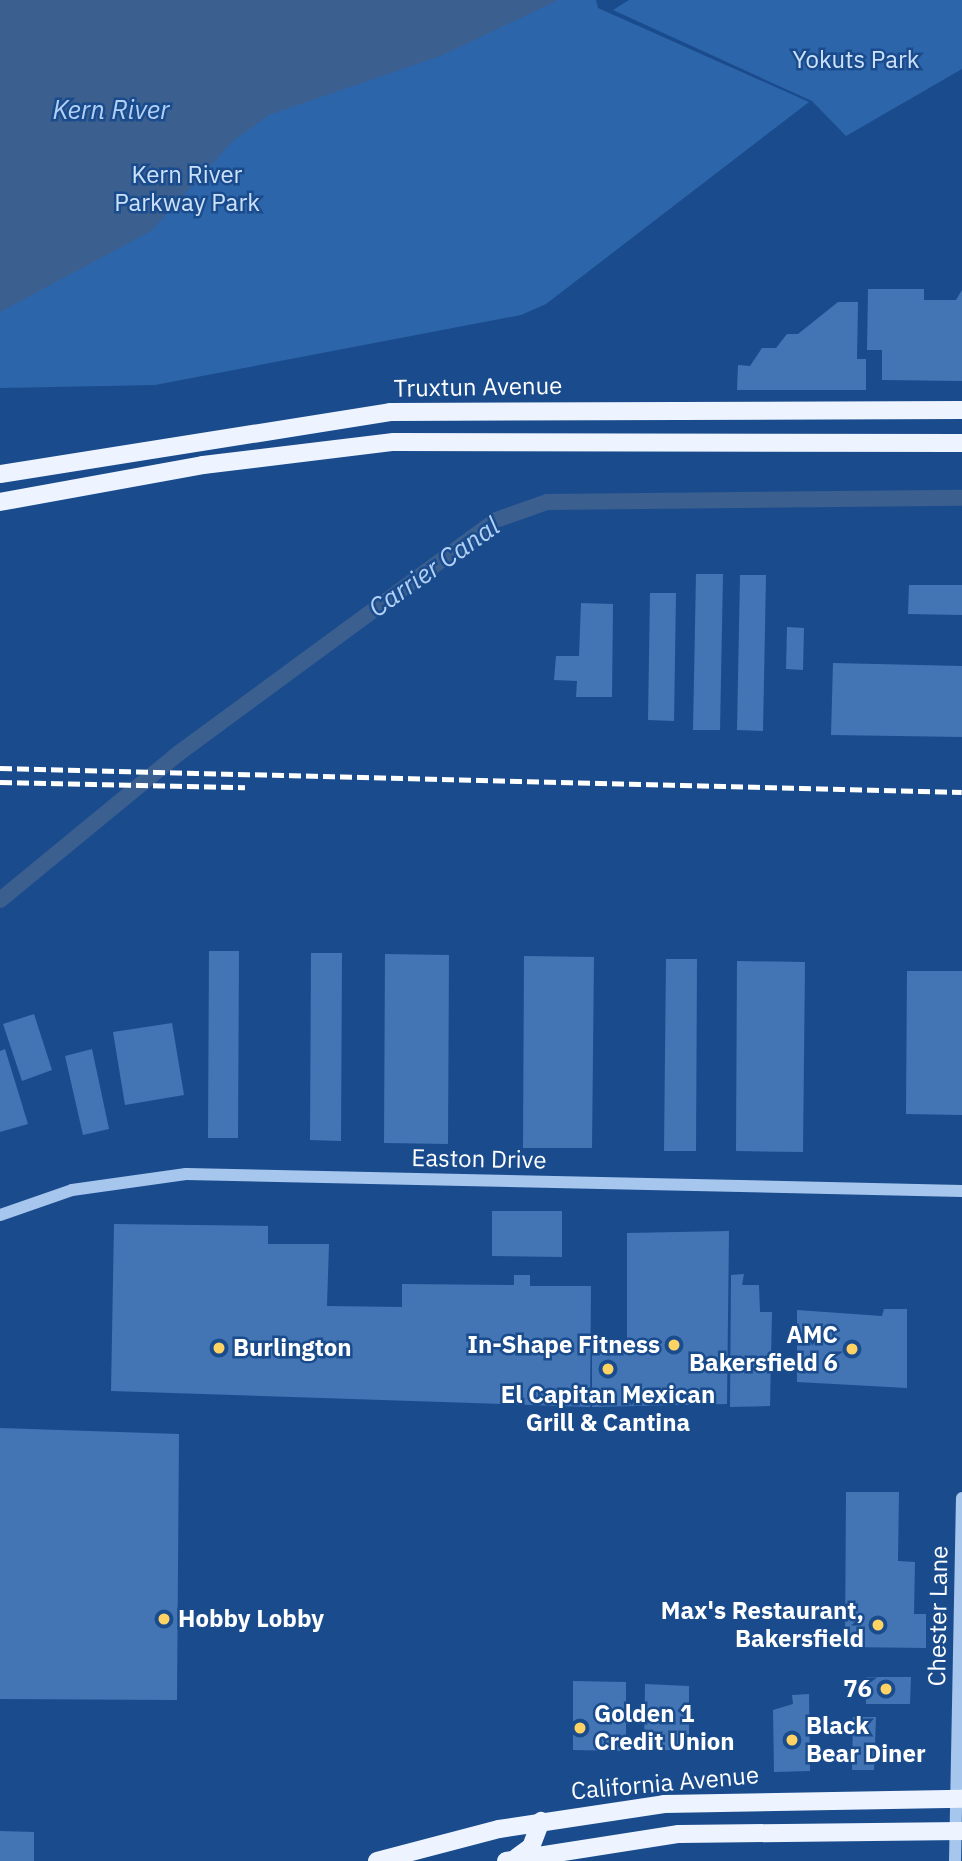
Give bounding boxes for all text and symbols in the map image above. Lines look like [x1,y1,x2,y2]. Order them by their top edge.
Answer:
park label: Yokuts Park [793,46,919,74]
water label: Kern River [53,94,169,126]
park label: Kern River Parkway Park [114,161,260,217]
street label: Truxtun Avenue [393,371,563,403]
water label: Carrier Canal [363,510,505,624]
street label: Easton Drive [411,1143,547,1175]
place label: AMC Bakersfield 6 [689,1321,838,1377]
place label: In-Shape Fitness [468,1331,660,1359]
place label: Burlington [233,1334,352,1362]
marker: In-Shape Fitness [666,1337,682,1353]
marker: Burlington [211,1340,227,1356]
marker: AMC Bakersfield 6 [844,1341,860,1357]
marker: El Capitan Mexican Grill & Cantina [600,1361,616,1377]
place label: El Capitan Mexican Grill & Cantina [501,1381,715,1437]
street label: Chester Lane [922,1545,954,1687]
place label: Max's Restaurant, Bakersfield [661,1597,864,1653]
place label: Hobby Lobby [178,1605,324,1633]
marker: Hobby Lobby [156,1611,172,1627]
marker: Max's Restaurant, Bakersfield [870,1617,886,1633]
place label: 76 [843,1675,872,1703]
marker: 76 [878,1681,894,1697]
place label: Golden 1 Credit Union [594,1700,735,1756]
place label: Black Bear Diner [806,1712,926,1768]
marker: Golden 1 Credit Union [572,1720,588,1736]
marker: Black Bear Diner [784,1732,800,1748]
street label: California Avenue [570,1760,760,1806]

